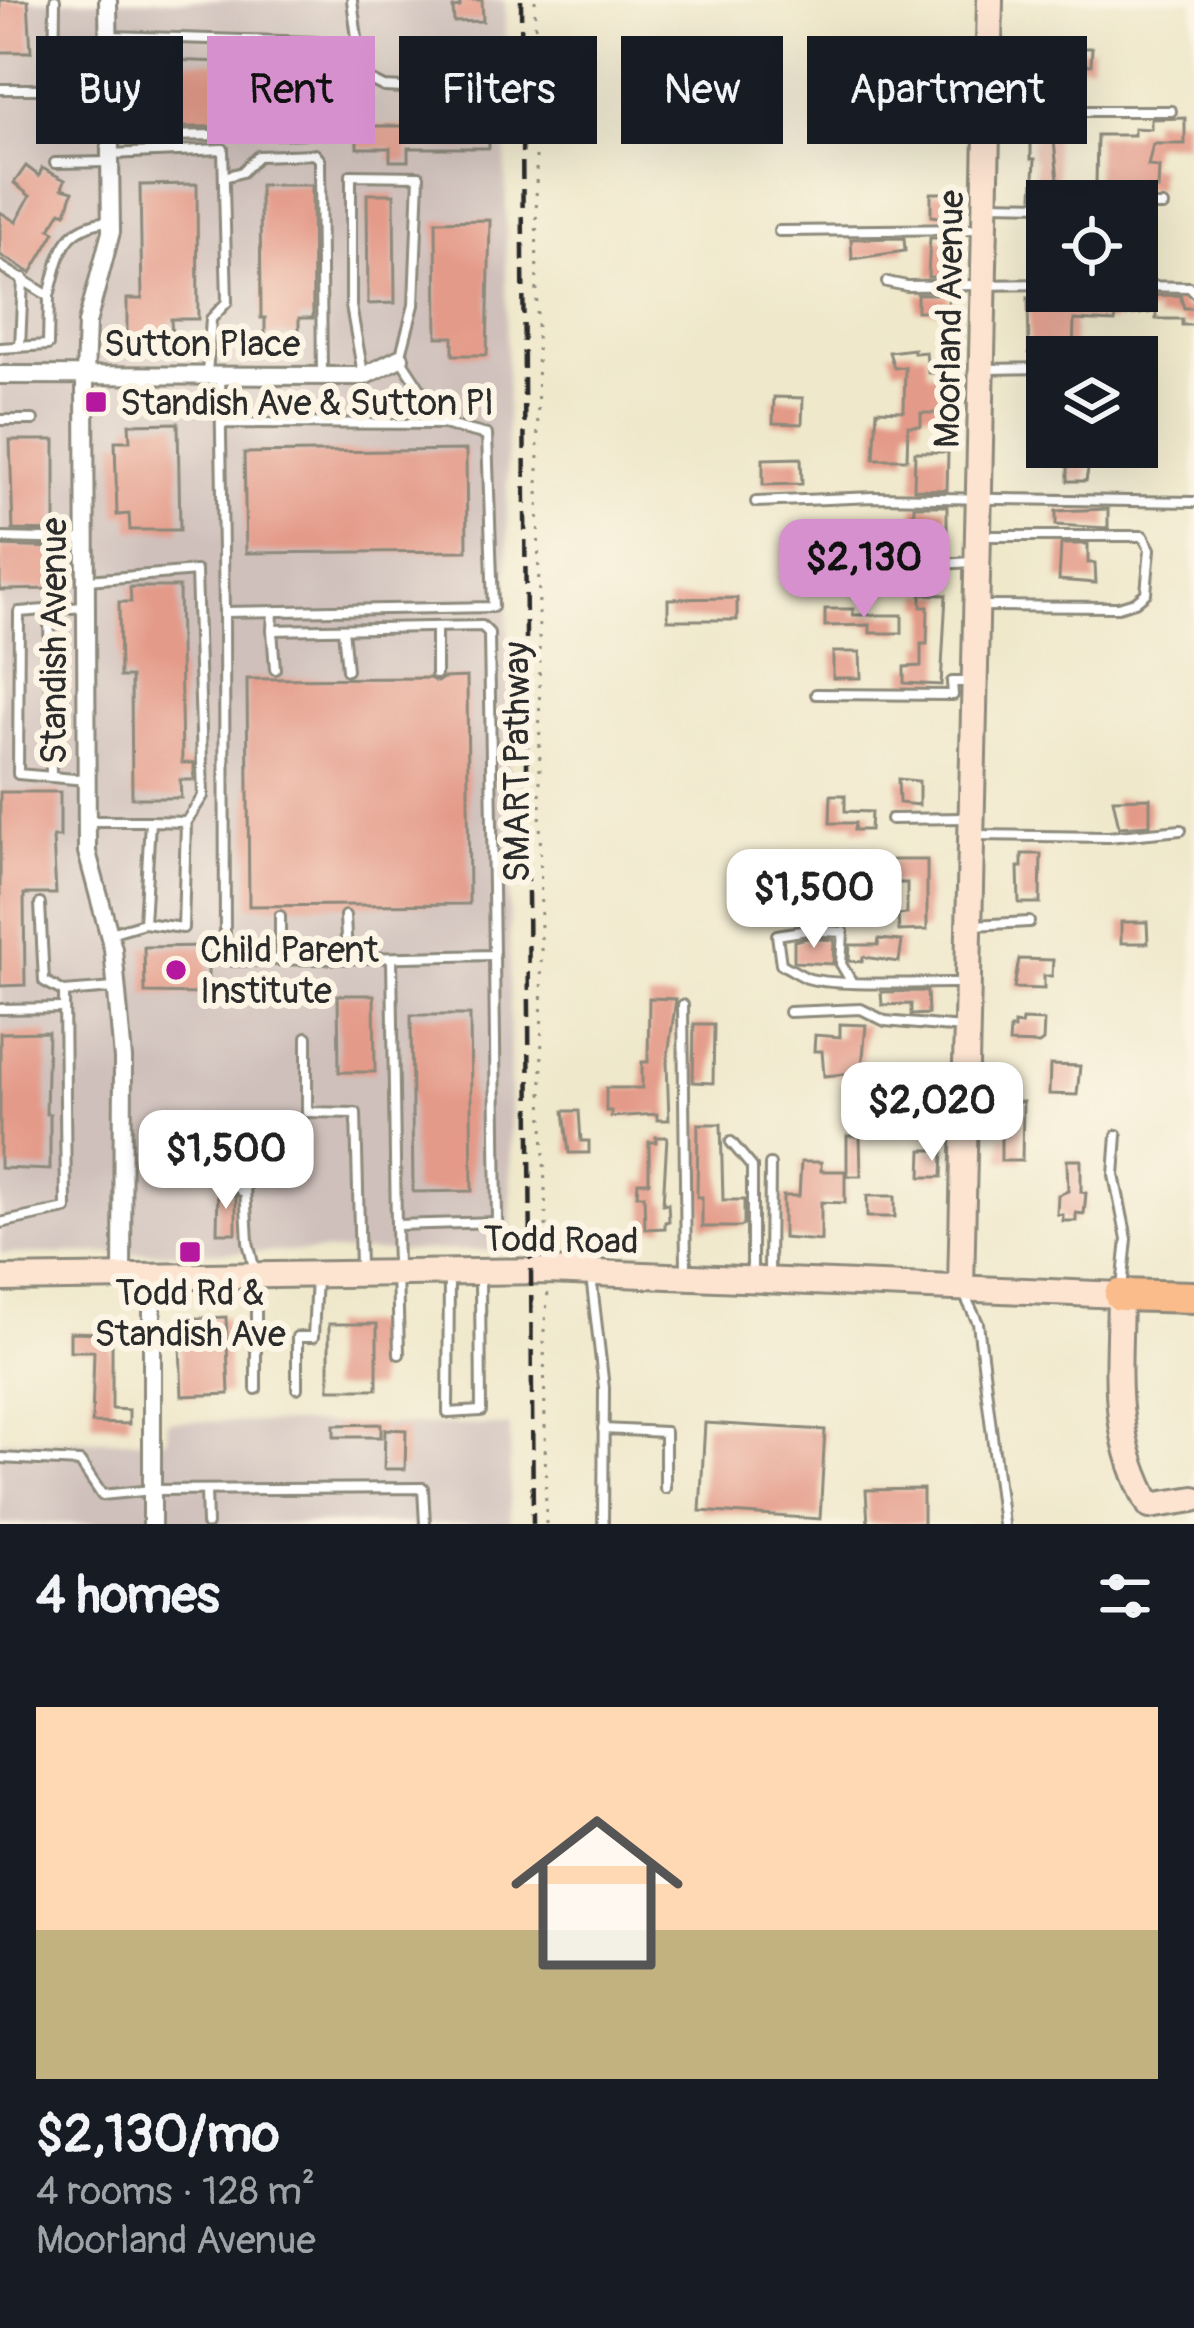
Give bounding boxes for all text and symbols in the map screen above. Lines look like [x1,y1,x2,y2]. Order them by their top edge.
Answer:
chip: Buy [36,36,183,144]
chip: Rent [207,36,375,144]
chip: Filters [399,36,597,144]
chip: New [621,36,783,144]
chip: Apartment [807,36,1087,144]
map controls [1026,180,1158,468]
button: locate [1026,180,1158,312]
street label: Moorland Avenue [925,189,974,448]
street label: Sutton Place [104,322,300,367]
button: layers [1026,336,1158,468]
place label: Standish Ave & Sutton Pl [120,381,493,426]
marker: Standish Ave & Sutton Pl [83,389,109,415]
street label: Standish Avenue [32,517,77,765]
pin: $2,130 [766,519,962,621]
text: $2,130 [806,533,922,582]
street label: SMART Pathway [495,642,540,882]
pin: $1,500 [716,849,912,951]
text: $1,500 [754,863,874,912]
place label: Child Parent Institute [200,928,379,1014]
marker: Child Parent Institute [163,957,189,983]
pin: $2,020 [834,1062,1030,1164]
text: $2,020 [868,1076,996,1125]
pin: $1,500 [128,1110,324,1212]
text: $1,500 [166,1124,286,1173]
street label: Todd Road [483,1217,639,1264]
marker: Todd Rd & Standish Ave [177,1239,203,1265]
place label: Todd Rd & Standish Ave [94,1271,286,1357]
icon: filters [1092,1563,1158,1629]
text: 4 homes [36,1564,220,1628]
icon: home [489,1785,705,2001]
text: $2,130/mo [36,2103,279,2167]
text: 4 rooms · 128 m² [36,2167,315,2216]
text: Moorland Avenue [36,2216,316,2265]

